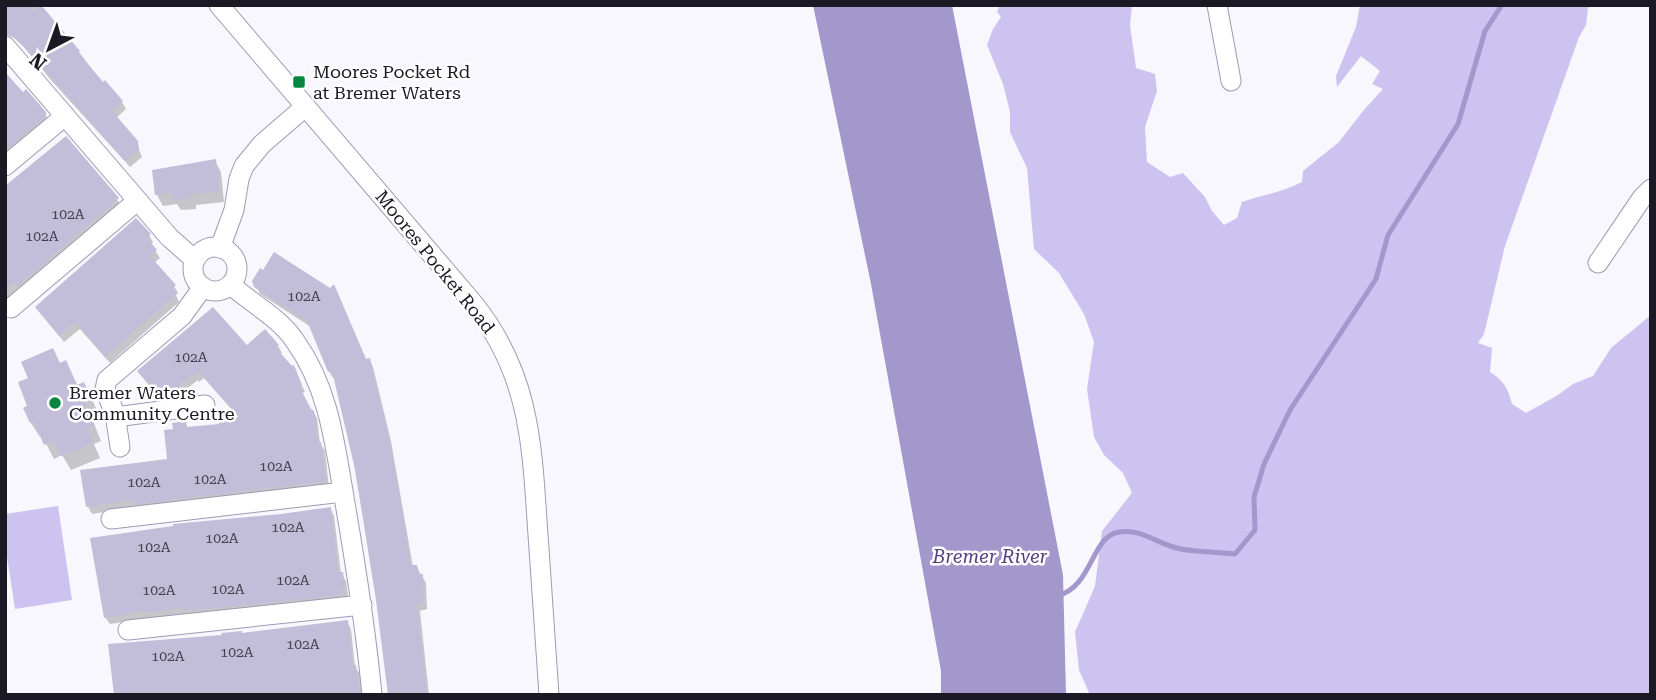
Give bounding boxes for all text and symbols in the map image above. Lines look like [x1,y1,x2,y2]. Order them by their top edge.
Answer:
north arrow [14,14,84,84]
text: N [25,48,51,75]
place label: Moores Pocket Rd at Bremer Waters [313,61,471,103]
marker: Moores Pocket Rd at Bremer Waters [291,74,307,90]
street label: Moores Pocket Road [371,186,500,338]
house number: 102A [51,206,85,222]
house number: 102A [25,228,59,244]
house number: 102A [287,288,321,304]
house number: 102A [174,349,208,365]
place label: Bremer Waters Community Centre [69,382,235,424]
marker: Bremer Waters Community Centre [47,395,63,411]
house number: 102A [259,458,293,474]
house number: 102A [193,471,227,487]
house number: 102A [127,474,161,490]
house number: 102A [271,519,305,535]
house number: 102A [205,530,239,546]
house number: 102A [137,539,171,555]
water label: Bremer River [932,545,1048,568]
house number: 102A [276,572,310,588]
house number: 102A [211,581,245,597]
house number: 102A [142,582,176,598]
house number: 102A [286,636,320,652]
house number: 102A [220,644,254,660]
house number: 102A [151,648,185,664]

